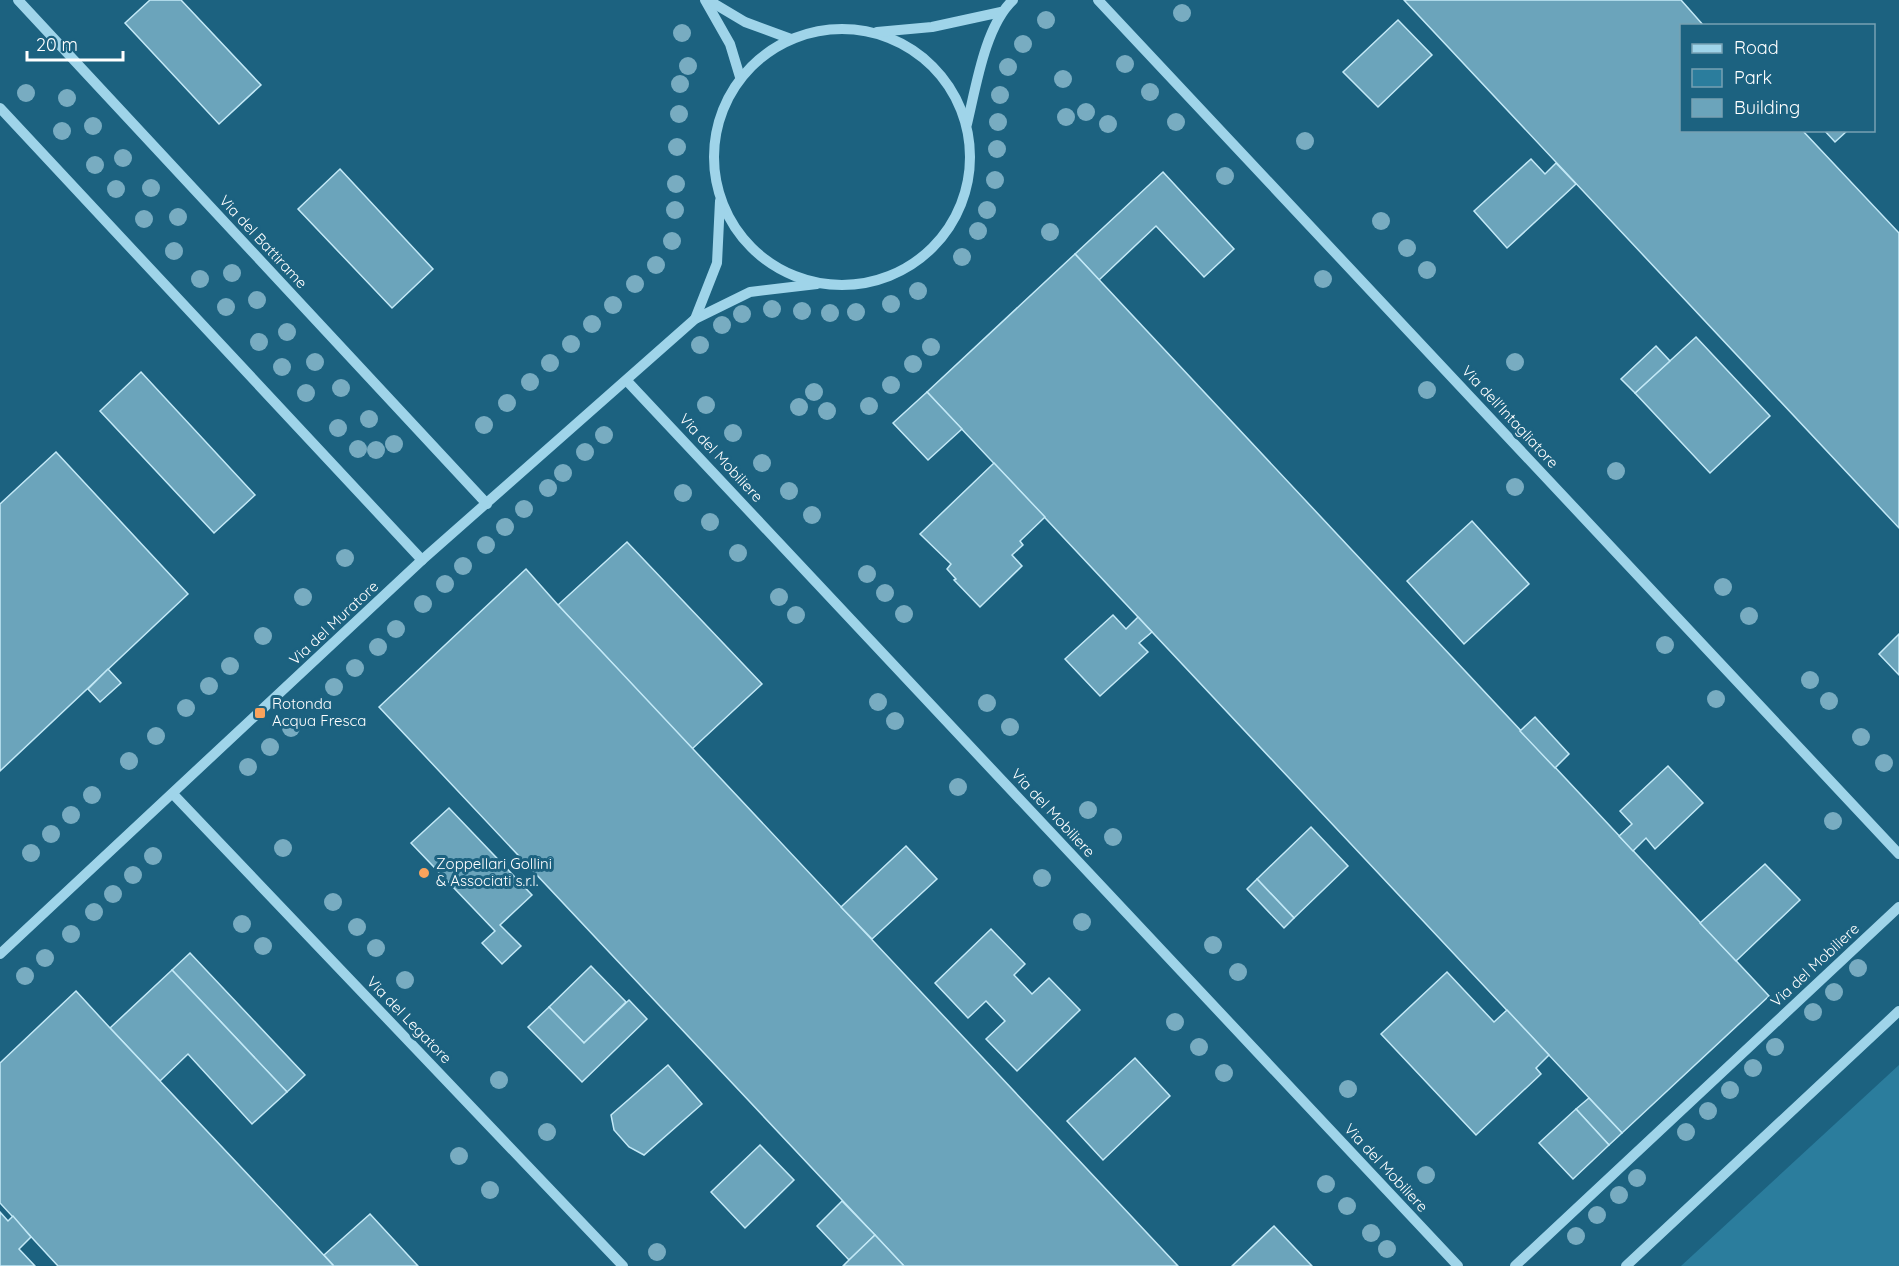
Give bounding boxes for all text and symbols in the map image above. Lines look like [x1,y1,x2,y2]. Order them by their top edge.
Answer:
scale bar [27,24,123,62]
legend [1680,24,1875,132]
text: 20 m [36,33,78,56]
text: Road [1734,36,1779,59]
text: Park [1734,66,1772,89]
text: Building [1734,96,1800,119]
street label: Via del Battirame [215,191,311,292]
street label: Via dell'Intagliatore [1458,361,1563,472]
street label: Via del Mobiliere [675,409,767,506]
street label: Via del Muratore [285,576,382,669]
place label: Rotonda Acqua Fresca [272,694,366,730]
marker: Rotonda Acqua Fresca [253,706,267,720]
street label: Via del Mobiliere [1007,764,1099,861]
place label: Zoppellari Gollini & Associati s.r.l. [436,854,552,890]
marker: Zoppellari Gollini & Associati s.r.l. [417,866,431,880]
street label: Via del Mobiliere [1766,919,1863,1011]
street label: Via del Legatore [363,972,456,1067]
street label: Via del Mobiliere [1340,1119,1432,1216]

